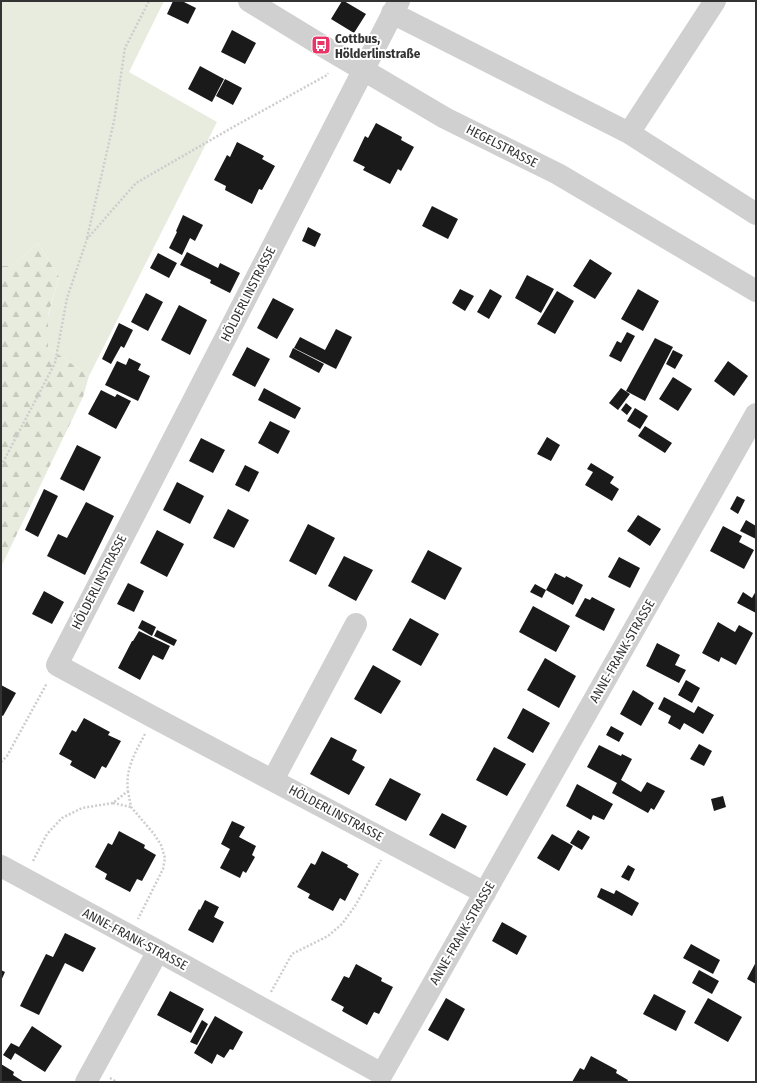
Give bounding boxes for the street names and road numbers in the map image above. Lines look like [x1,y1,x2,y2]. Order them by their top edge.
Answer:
street label: HEGELSTRASSE [464,122,540,170]
street label: HÖLDERLINSTRASSE [217,244,278,344]
street label: HÖLDERLINSTRASSE [68,532,129,632]
street label: ANNE-FRANK-STRASSE [586,597,658,705]
street label: HÖLDERLINSTRASSE [286,781,386,844]
street label: ANNE-FRANK-STRASSE [426,879,498,987]
street label: ANNE-FRANK-STRASSE [80,905,190,973]

